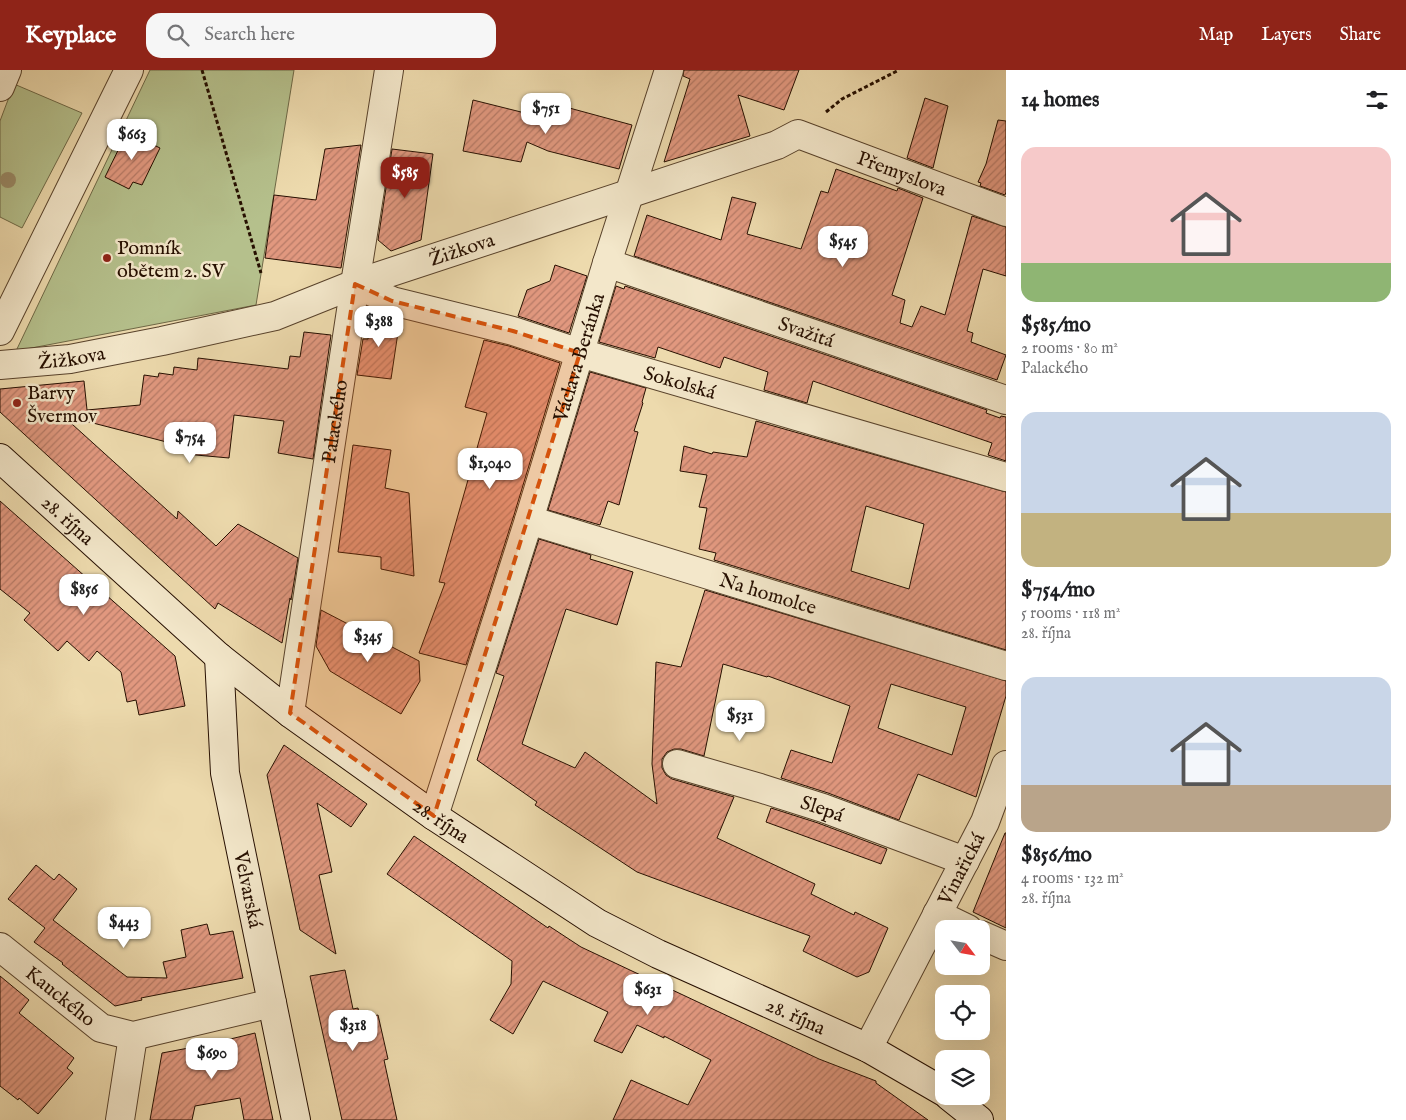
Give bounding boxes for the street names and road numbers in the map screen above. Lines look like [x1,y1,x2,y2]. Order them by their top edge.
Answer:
street label: Přemyslova [853,146,950,203]
street label: Žižkova [426,228,498,273]
street label: Václava Beránka [548,290,611,426]
street label: Svažitá [775,312,838,354]
street label: Žižkova [37,341,108,376]
street label: Sokolská [640,361,719,406]
street label: Palackého [317,378,354,465]
street label: 28. října [36,491,99,552]
street label: Na homolce [716,568,819,621]
street label: Slepá [797,791,847,829]
street label: 28. října [407,794,474,850]
street label: Vinařická [933,828,991,911]
street label: Velvarská [227,848,267,931]
street label: Kauckého [20,961,100,1033]
street label: 28. října [762,993,829,1041]

